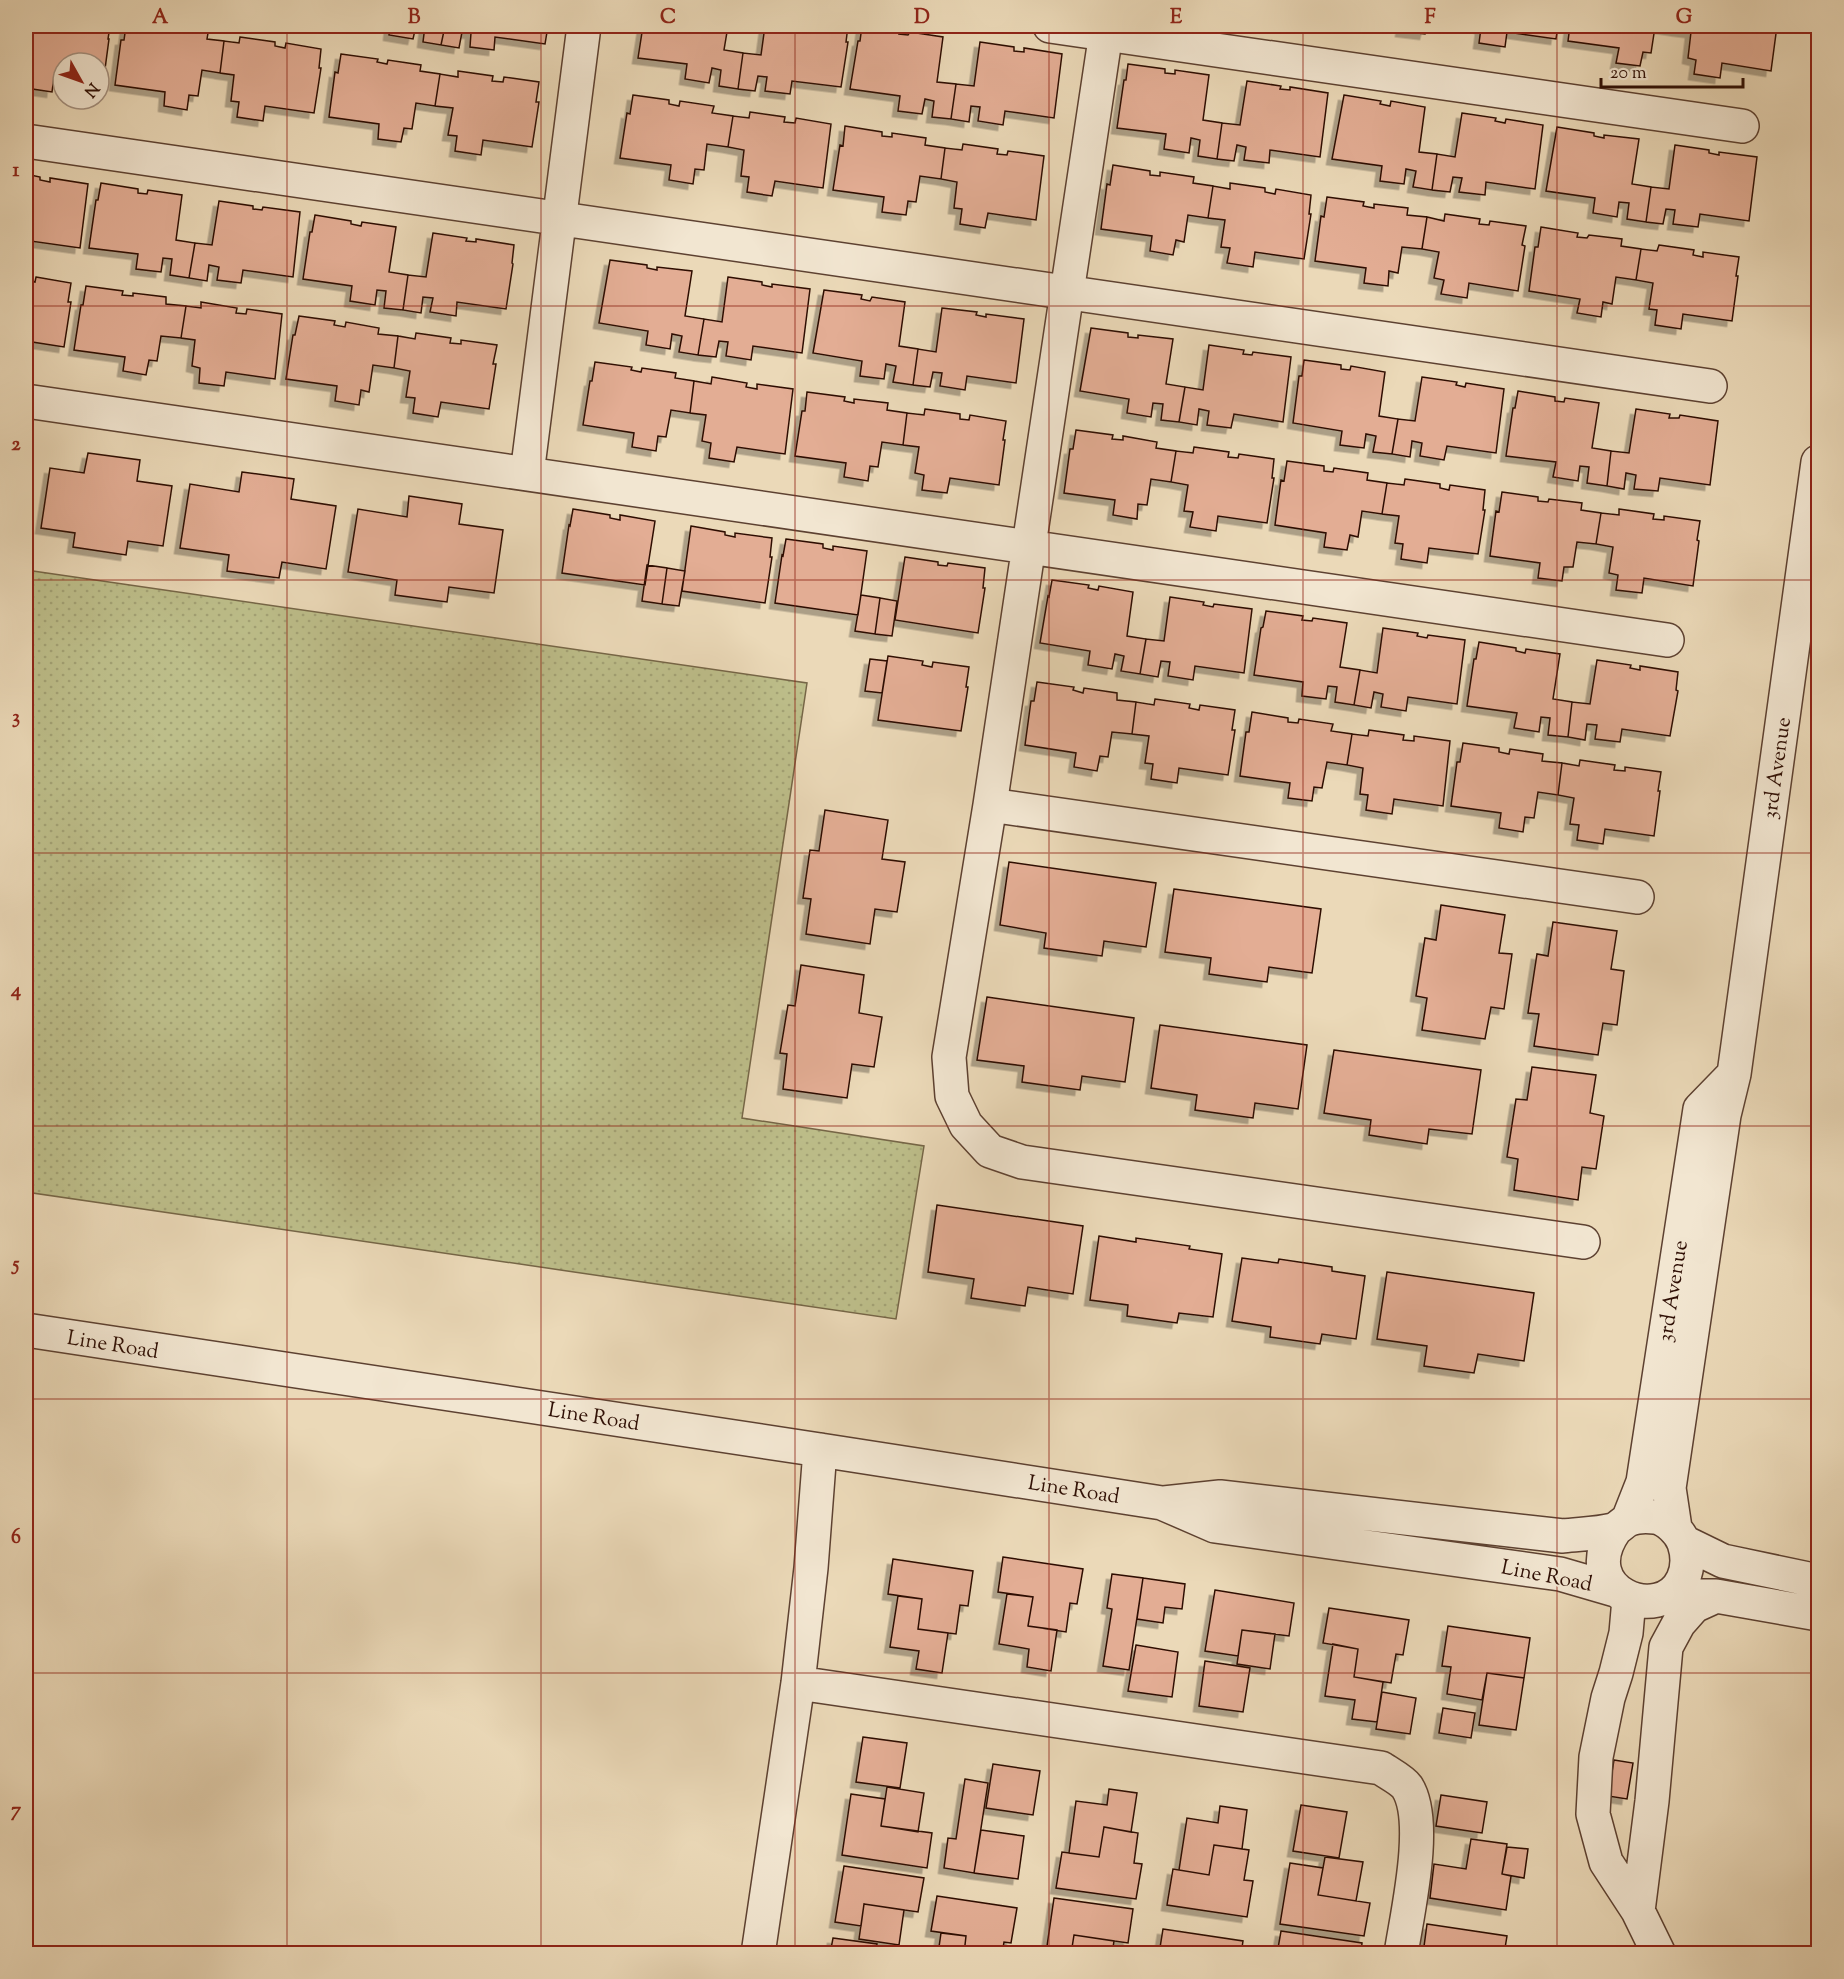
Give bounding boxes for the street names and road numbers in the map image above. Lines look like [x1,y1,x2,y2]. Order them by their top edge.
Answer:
street label: 3rd Avenue [1756,715,1800,821]
street label: 3rd Avenue [1651,1238,1697,1344]
street label: Line Road [65,1324,161,1368]
street label: Line Road [546,1396,642,1440]
street label: Line Road [1026,1469,1122,1513]
street label: Line Road [1498,1553,1595,1601]

